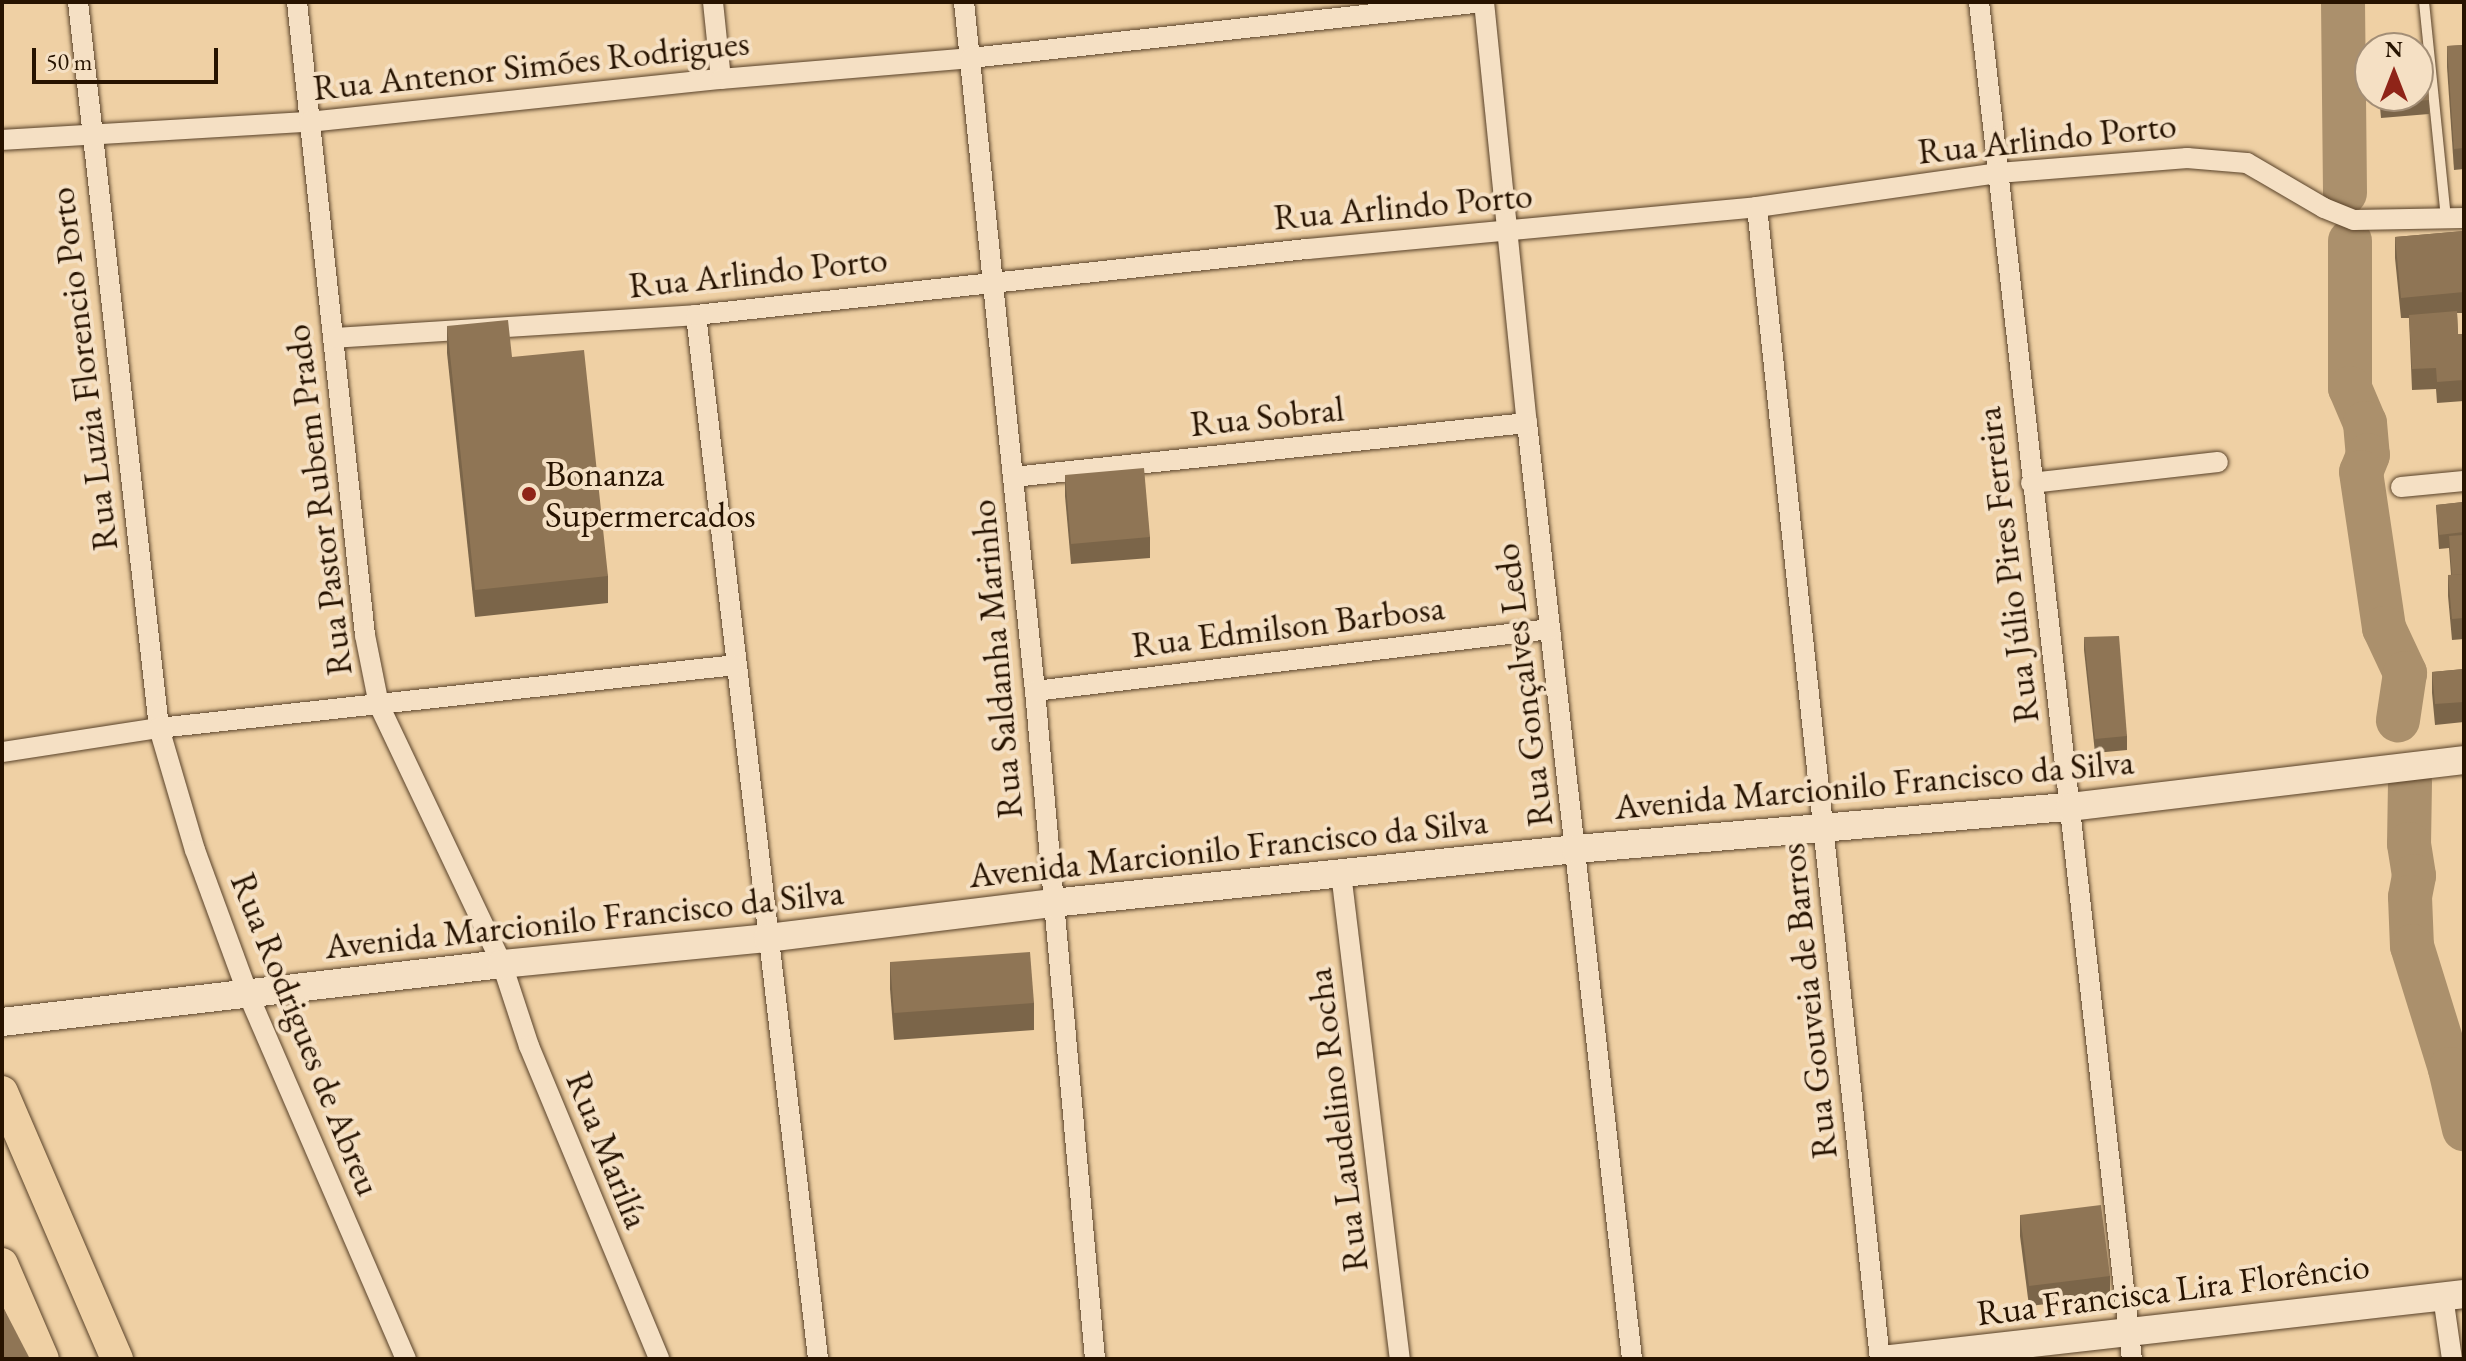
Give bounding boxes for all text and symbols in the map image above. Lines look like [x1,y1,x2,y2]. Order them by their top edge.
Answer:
street label: Rua Antenor Simões Rodrigues [311,21,751,109]
scale bar [36,32,222,82]
north arrow [2354,32,2434,112]
text: N [2385,35,2403,64]
text: 50 m [46,46,93,77]
street label: Rua Arlindo Porto [1916,103,2178,173]
street label: Rua Arlindo Porto [1272,173,1534,239]
street label: Rua Luzia Florencio Porto [39,185,127,553]
street label: Rua Arlindo Porto [627,237,889,307]
street label: Rua Pastor Rubem Prado [275,322,361,678]
street label: Rua Sobral [1188,386,1346,446]
street label: Rua Júlio Pires Ferreira [1966,404,2048,726]
place label: Bonanza Supermercados [545,451,756,536]
marker: Bonanza Supermercados [520,485,538,503]
street label: Rua Saldanha Marinho [961,498,1031,820]
street label: Rua Gonçalves Ledo [1484,541,1562,829]
street label: Rua Edmilson Barbosa [1129,585,1447,667]
street label: Avenida Marcionilo Francisco da Silva [1612,740,2136,828]
street label: Avenida Marcionilo Francisco da Silva [967,799,1489,897]
street label: Rua Gouveia de Barros [1770,841,1846,1161]
street label: Rua Rodrigues de Abreu [222,866,390,1202]
street label: Avenida Marcionilo Francisco da Silva [323,870,845,968]
street label: Rua Laudelino Rocha [1297,966,1377,1274]
street label: Rua Marilía [557,1065,659,1235]
street label: Rua Francisca Lira Florêncio [1974,1243,2372,1335]

